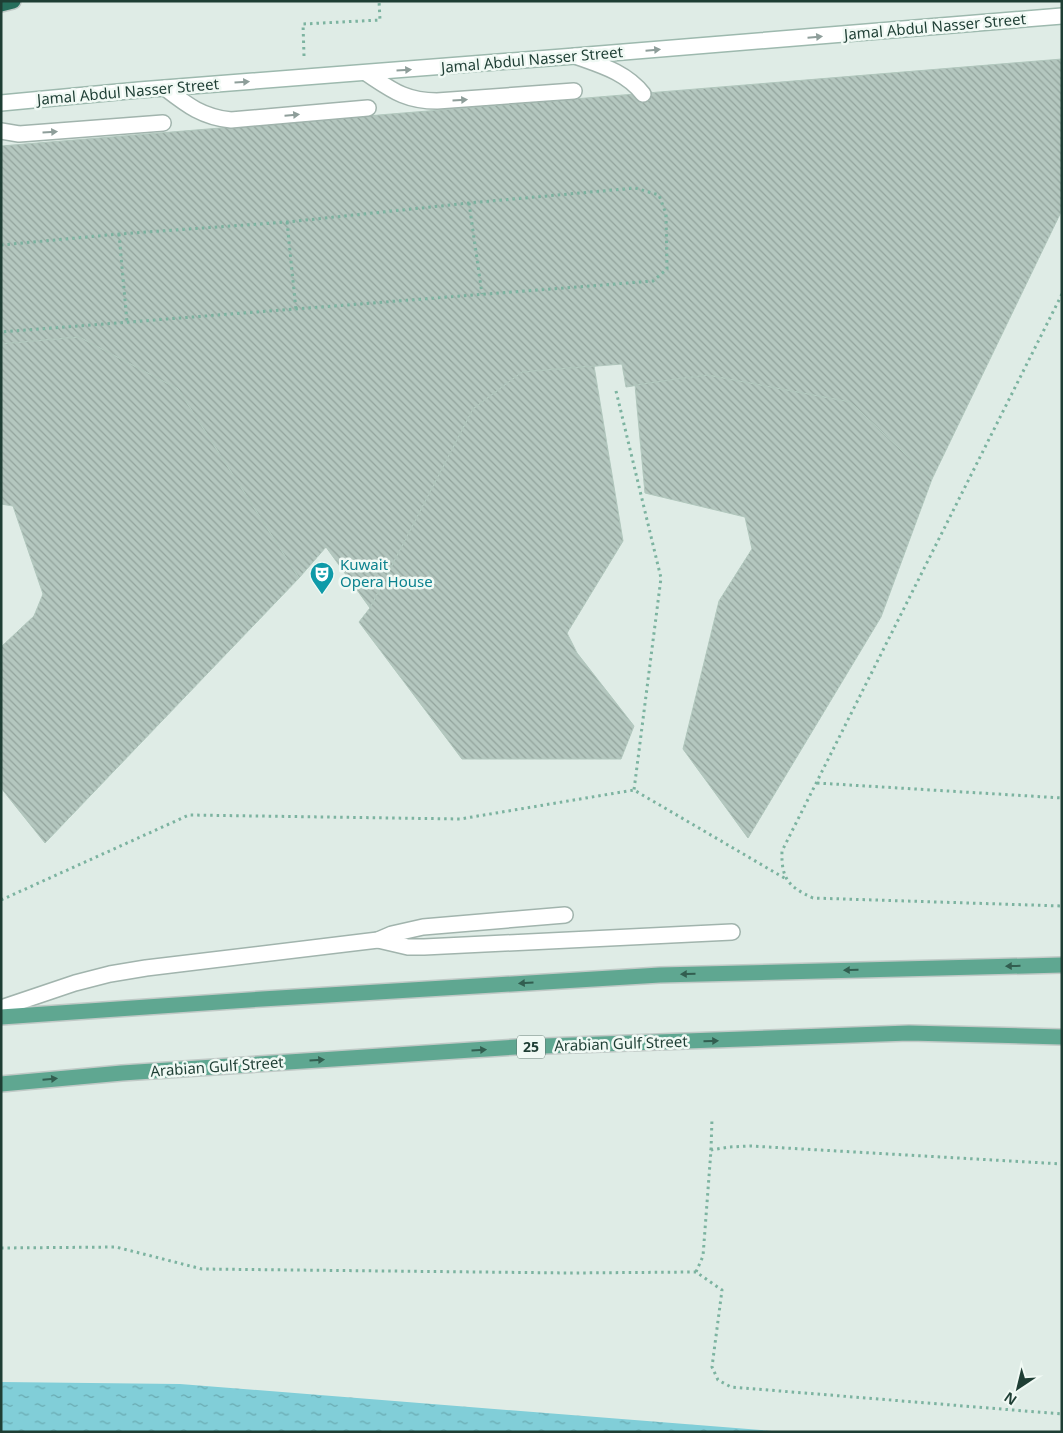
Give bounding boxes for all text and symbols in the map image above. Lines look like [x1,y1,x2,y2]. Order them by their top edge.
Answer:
street label: Jamal Abdul Nasser Street [841,8,1027,44]
one-way arrow [807,32,823,40]
street label: Jamal Abdul Nasser Street [438,41,624,77]
one-way arrow [645,46,661,54]
one-way arrow [396,66,412,74]
street label: Jamal Abdul Nasser Street [34,73,220,109]
one-way arrow [234,78,250,86]
one-way arrow [452,95,468,103]
one-way arrow [284,110,300,118]
one-way arrow [42,127,58,135]
place label: Kuwait Opera House [340,554,433,591]
theatre icon: Kuwait Opera House [309,561,335,595]
one-way arrow [1005,962,1021,970]
one-way arrow [842,966,858,974]
one-way arrow [680,970,696,978]
one-way arrow [518,979,534,987]
street label: Arabian Gulf Street [554,1031,689,1055]
road number: 25 [517,1036,545,1058]
one-way arrow [703,1036,719,1044]
one-way arrow [471,1045,487,1053]
street label: Arabian Gulf Street [150,1051,285,1081]
one-way arrow [309,1056,325,1064]
one-way arrow [42,1075,58,1083]
north arrow [993,1363,1043,1413]
text: N [1000,1388,1020,1410]

